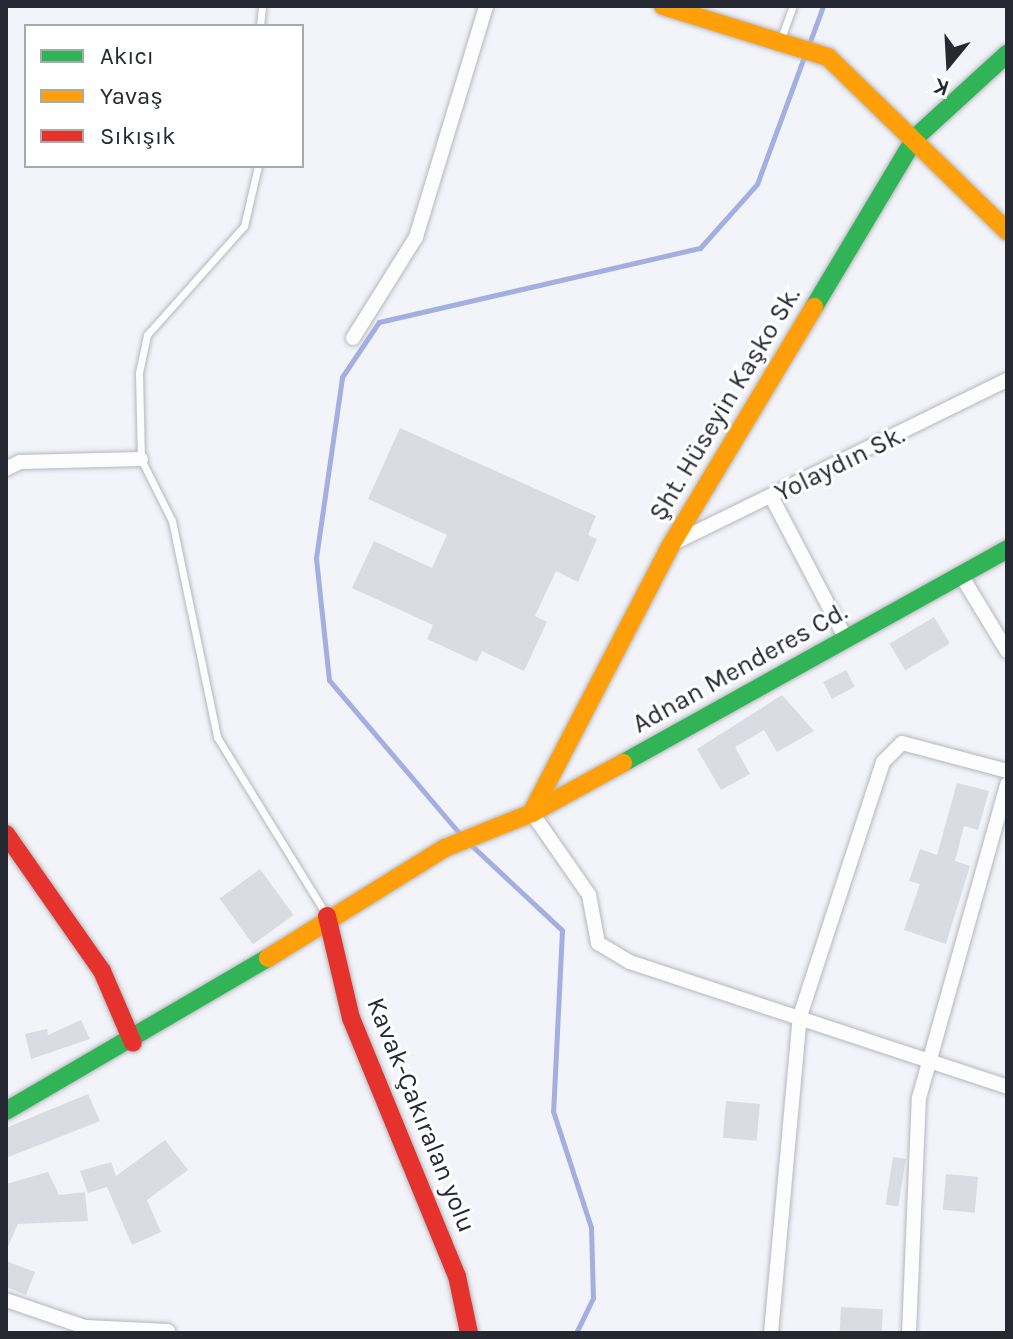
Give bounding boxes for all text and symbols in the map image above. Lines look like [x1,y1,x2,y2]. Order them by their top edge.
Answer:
legend [24,24,304,168]
north arrow [909,24,989,104]
text: Akıcı [100,42,154,70]
text: K [931,72,952,101]
text: Yavaş [100,82,163,110]
text: Sıkışık [100,122,176,150]
street label: Şht. Hüseyin Kaşko Sk. [643,281,807,527]
street label: Yolaydın Sk. [770,419,910,509]
street label: Adnan Menderes Cd. [627,596,853,740]
street label: Kavak-Çakıralan yolu [360,993,482,1237]

